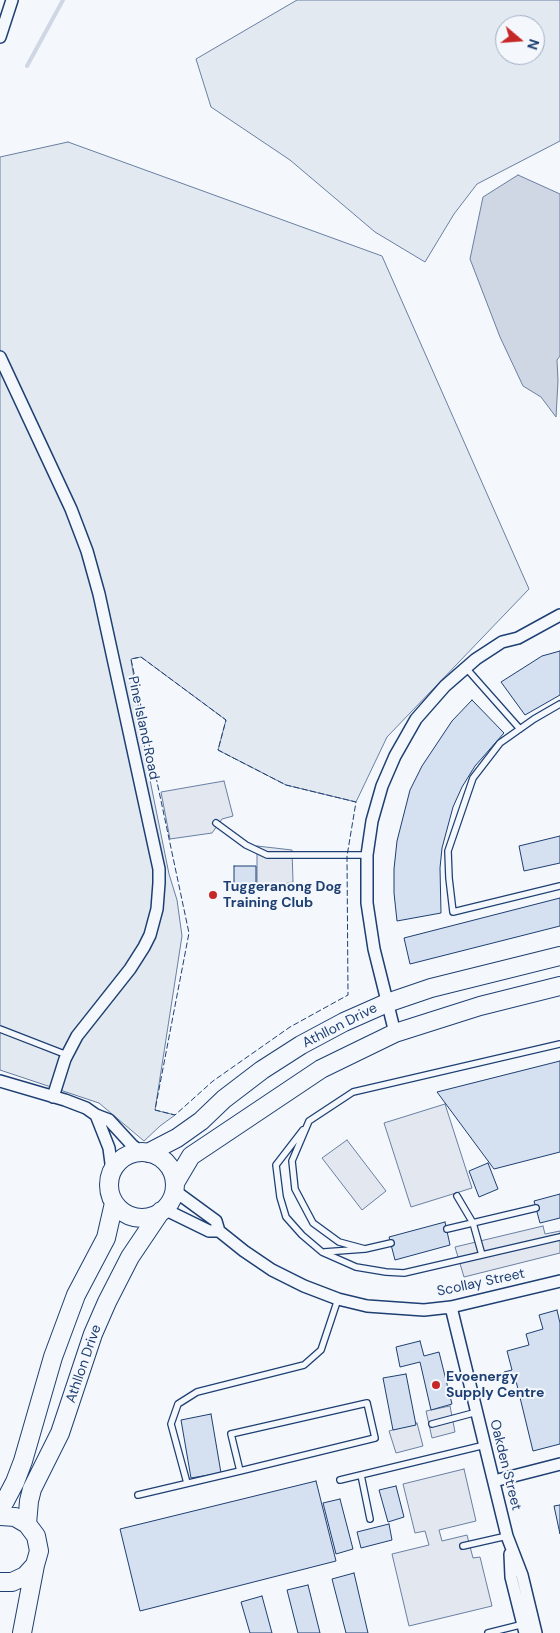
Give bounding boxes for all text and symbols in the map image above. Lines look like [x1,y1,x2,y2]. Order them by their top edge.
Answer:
north arrow [495,15,545,65]
text: N [523,37,543,52]
street label: Pine Island Road [124,675,162,781]
place label: Tuggeranong Dog Training Club [223,879,342,912]
marker: Tuggeranong Dog Training Club [207,889,219,901]
street label: Athllon Drive [300,1000,380,1052]
street label: Scollay Street [436,1266,526,1300]
street label: Athllon Drive [63,1323,105,1405]
place label: Evoenergy Supply Centre [446,1369,544,1401]
marker: Evoenergy Supply Centre [430,1379,442,1391]
street label: Oakden Street [486,1418,524,1512]

